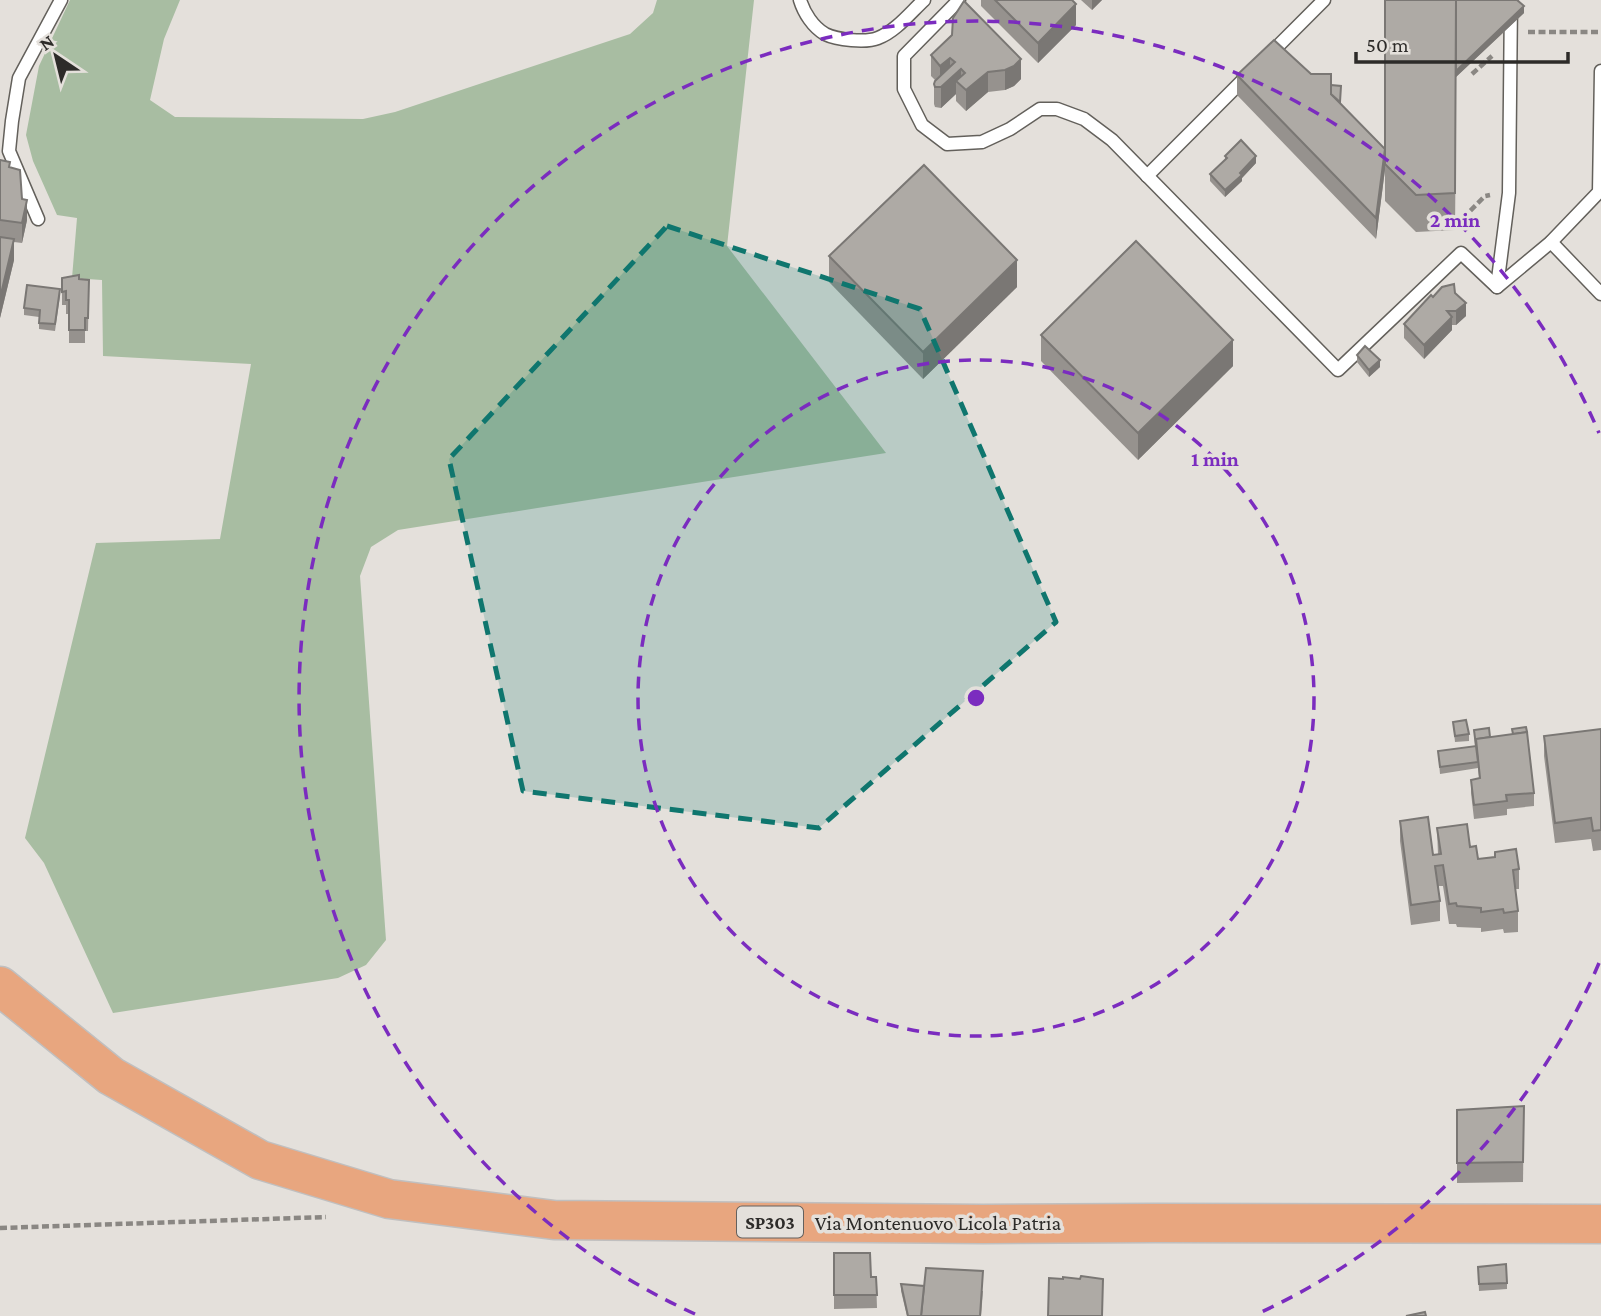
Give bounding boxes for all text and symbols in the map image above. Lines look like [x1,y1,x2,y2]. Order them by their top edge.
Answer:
north arrow [21,21,91,91]
scale bar [1356,21,1568,65]
text: N [35,30,58,55]
text: 50 m [1366,33,1409,57]
text: 2 min [1430,208,1480,232]
text: 1 min [1191,447,1239,471]
centre of rings [964,686,988,710]
road number: SP303 [737,1206,803,1238]
street label: Via Montenuovo Licola Patria [815,1211,1061,1235]

